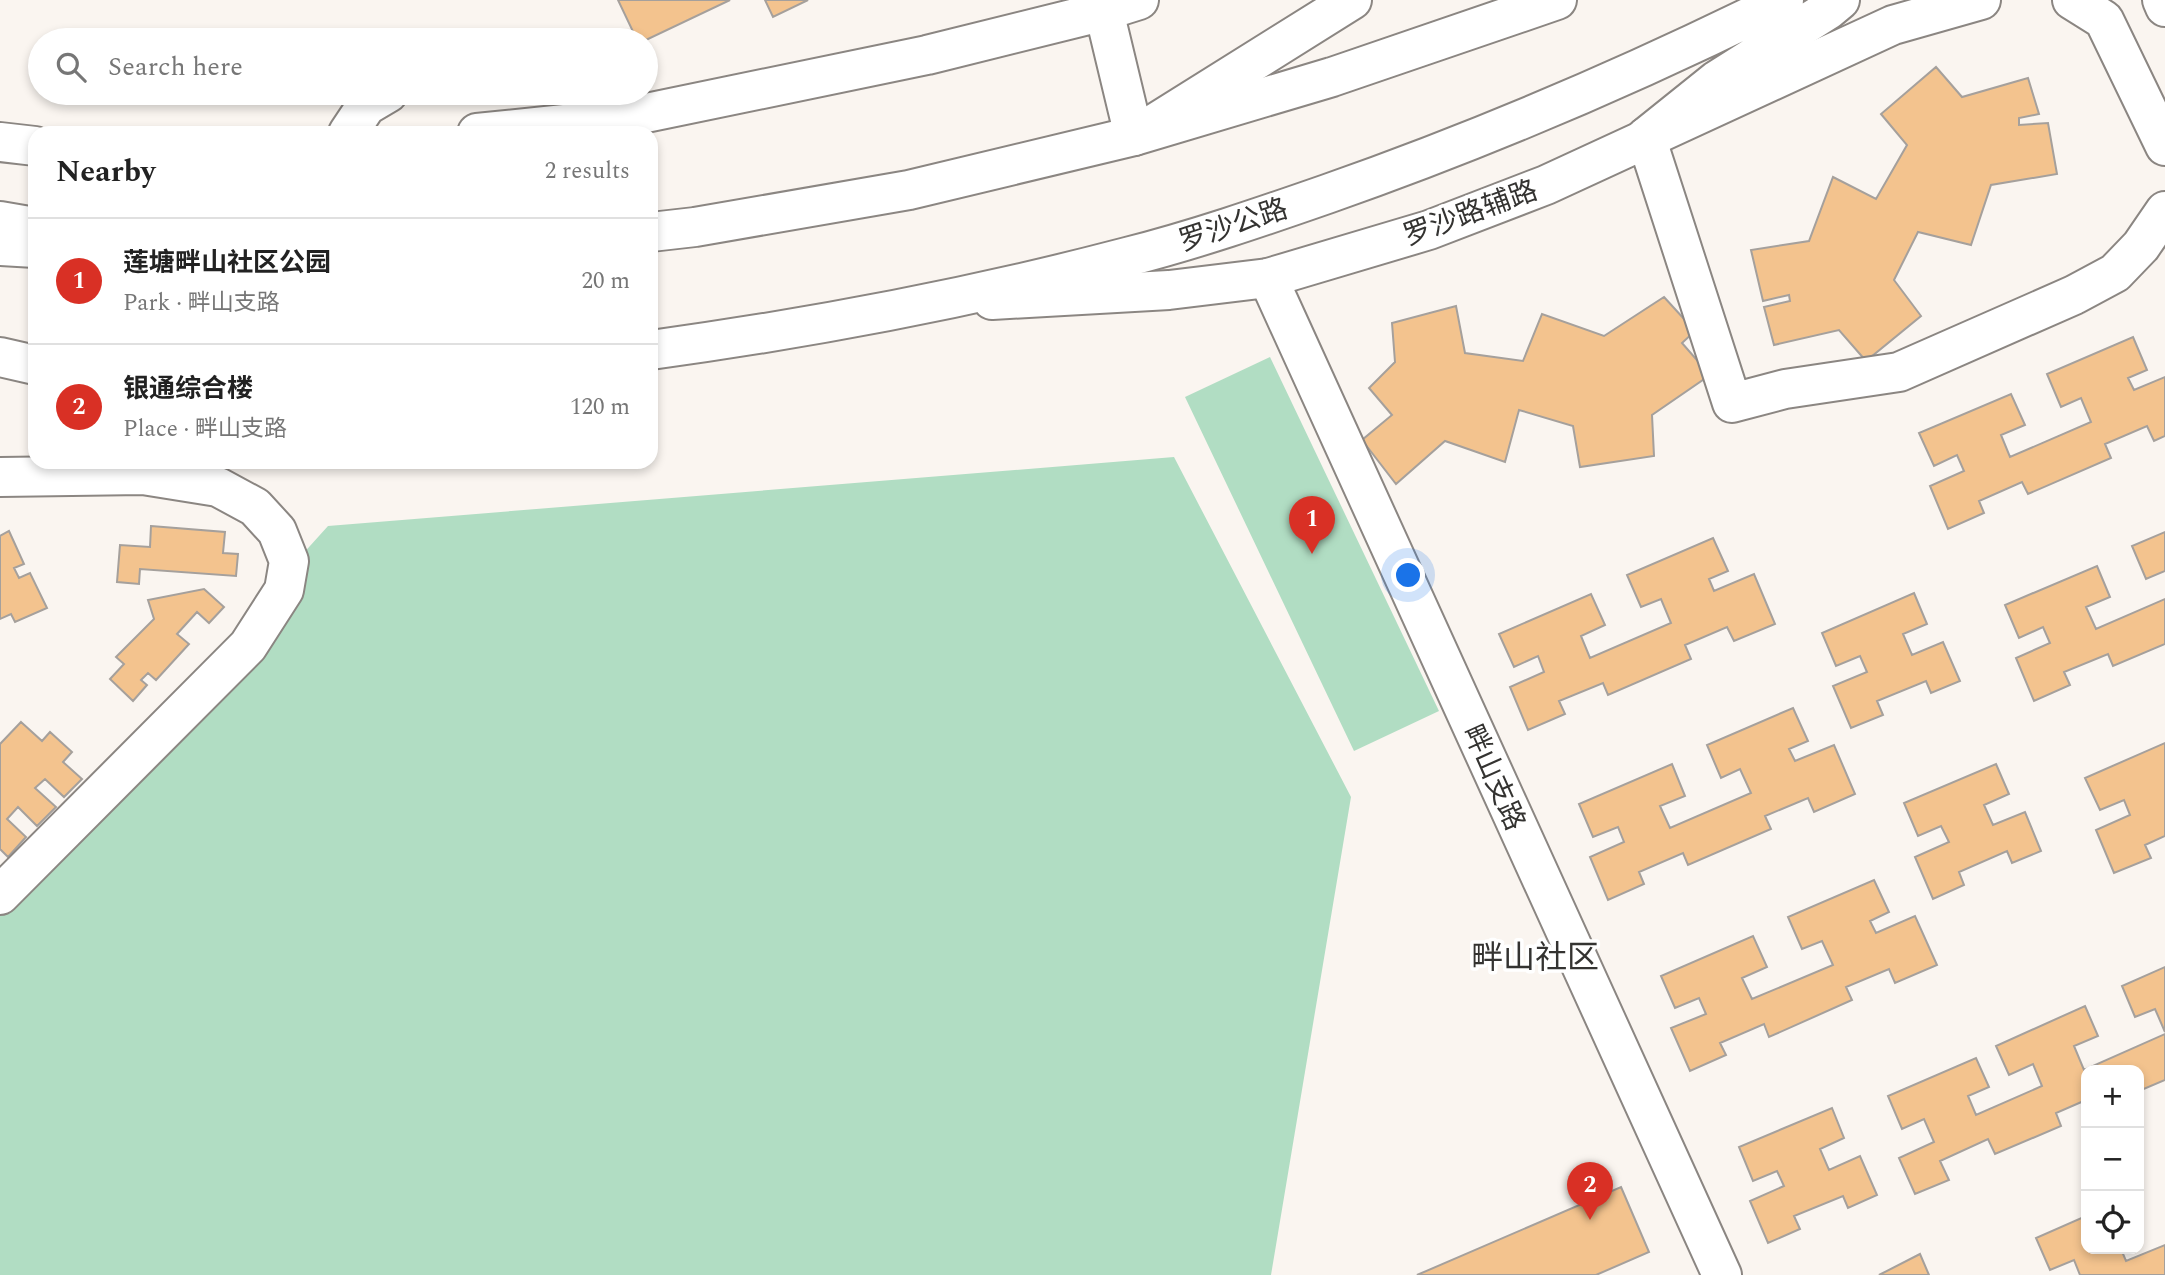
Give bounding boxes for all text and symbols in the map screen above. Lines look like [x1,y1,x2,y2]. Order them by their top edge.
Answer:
search box [28,28,658,105]
text: Search here [108,47,243,87]
icon: search [52,48,90,86]
text: Nearby [56,149,155,195]
text: 2 results [545,154,630,189]
street label: 罗沙路辅路 [1397,169,1544,258]
street label: 罗沙公路 [1174,188,1293,263]
text: 莲塘畔山社区公园 [123,243,331,283]
text: 1 [73,264,85,299]
text: 20 m [581,264,630,299]
text: Park · 畔山支路 [123,286,280,321]
text: 银通综合楼 [123,369,253,409]
text: 2 [73,390,85,425]
text: 120 m [570,390,630,425]
text: Place · 畔山支路 [123,412,287,447]
pin: 1 [1289,496,1335,554]
your location [1391,558,1425,592]
street label: 畔山支路 [1451,718,1536,838]
district label: 畔山社区 [1471,934,1599,983]
map controls [2081,1065,2144,1254]
button: + [2081,1065,2144,1128]
button: − [2081,1128,2144,1191]
pin: 2 [1567,1162,1613,1220]
button: locate [2081,1191,2144,1254]

